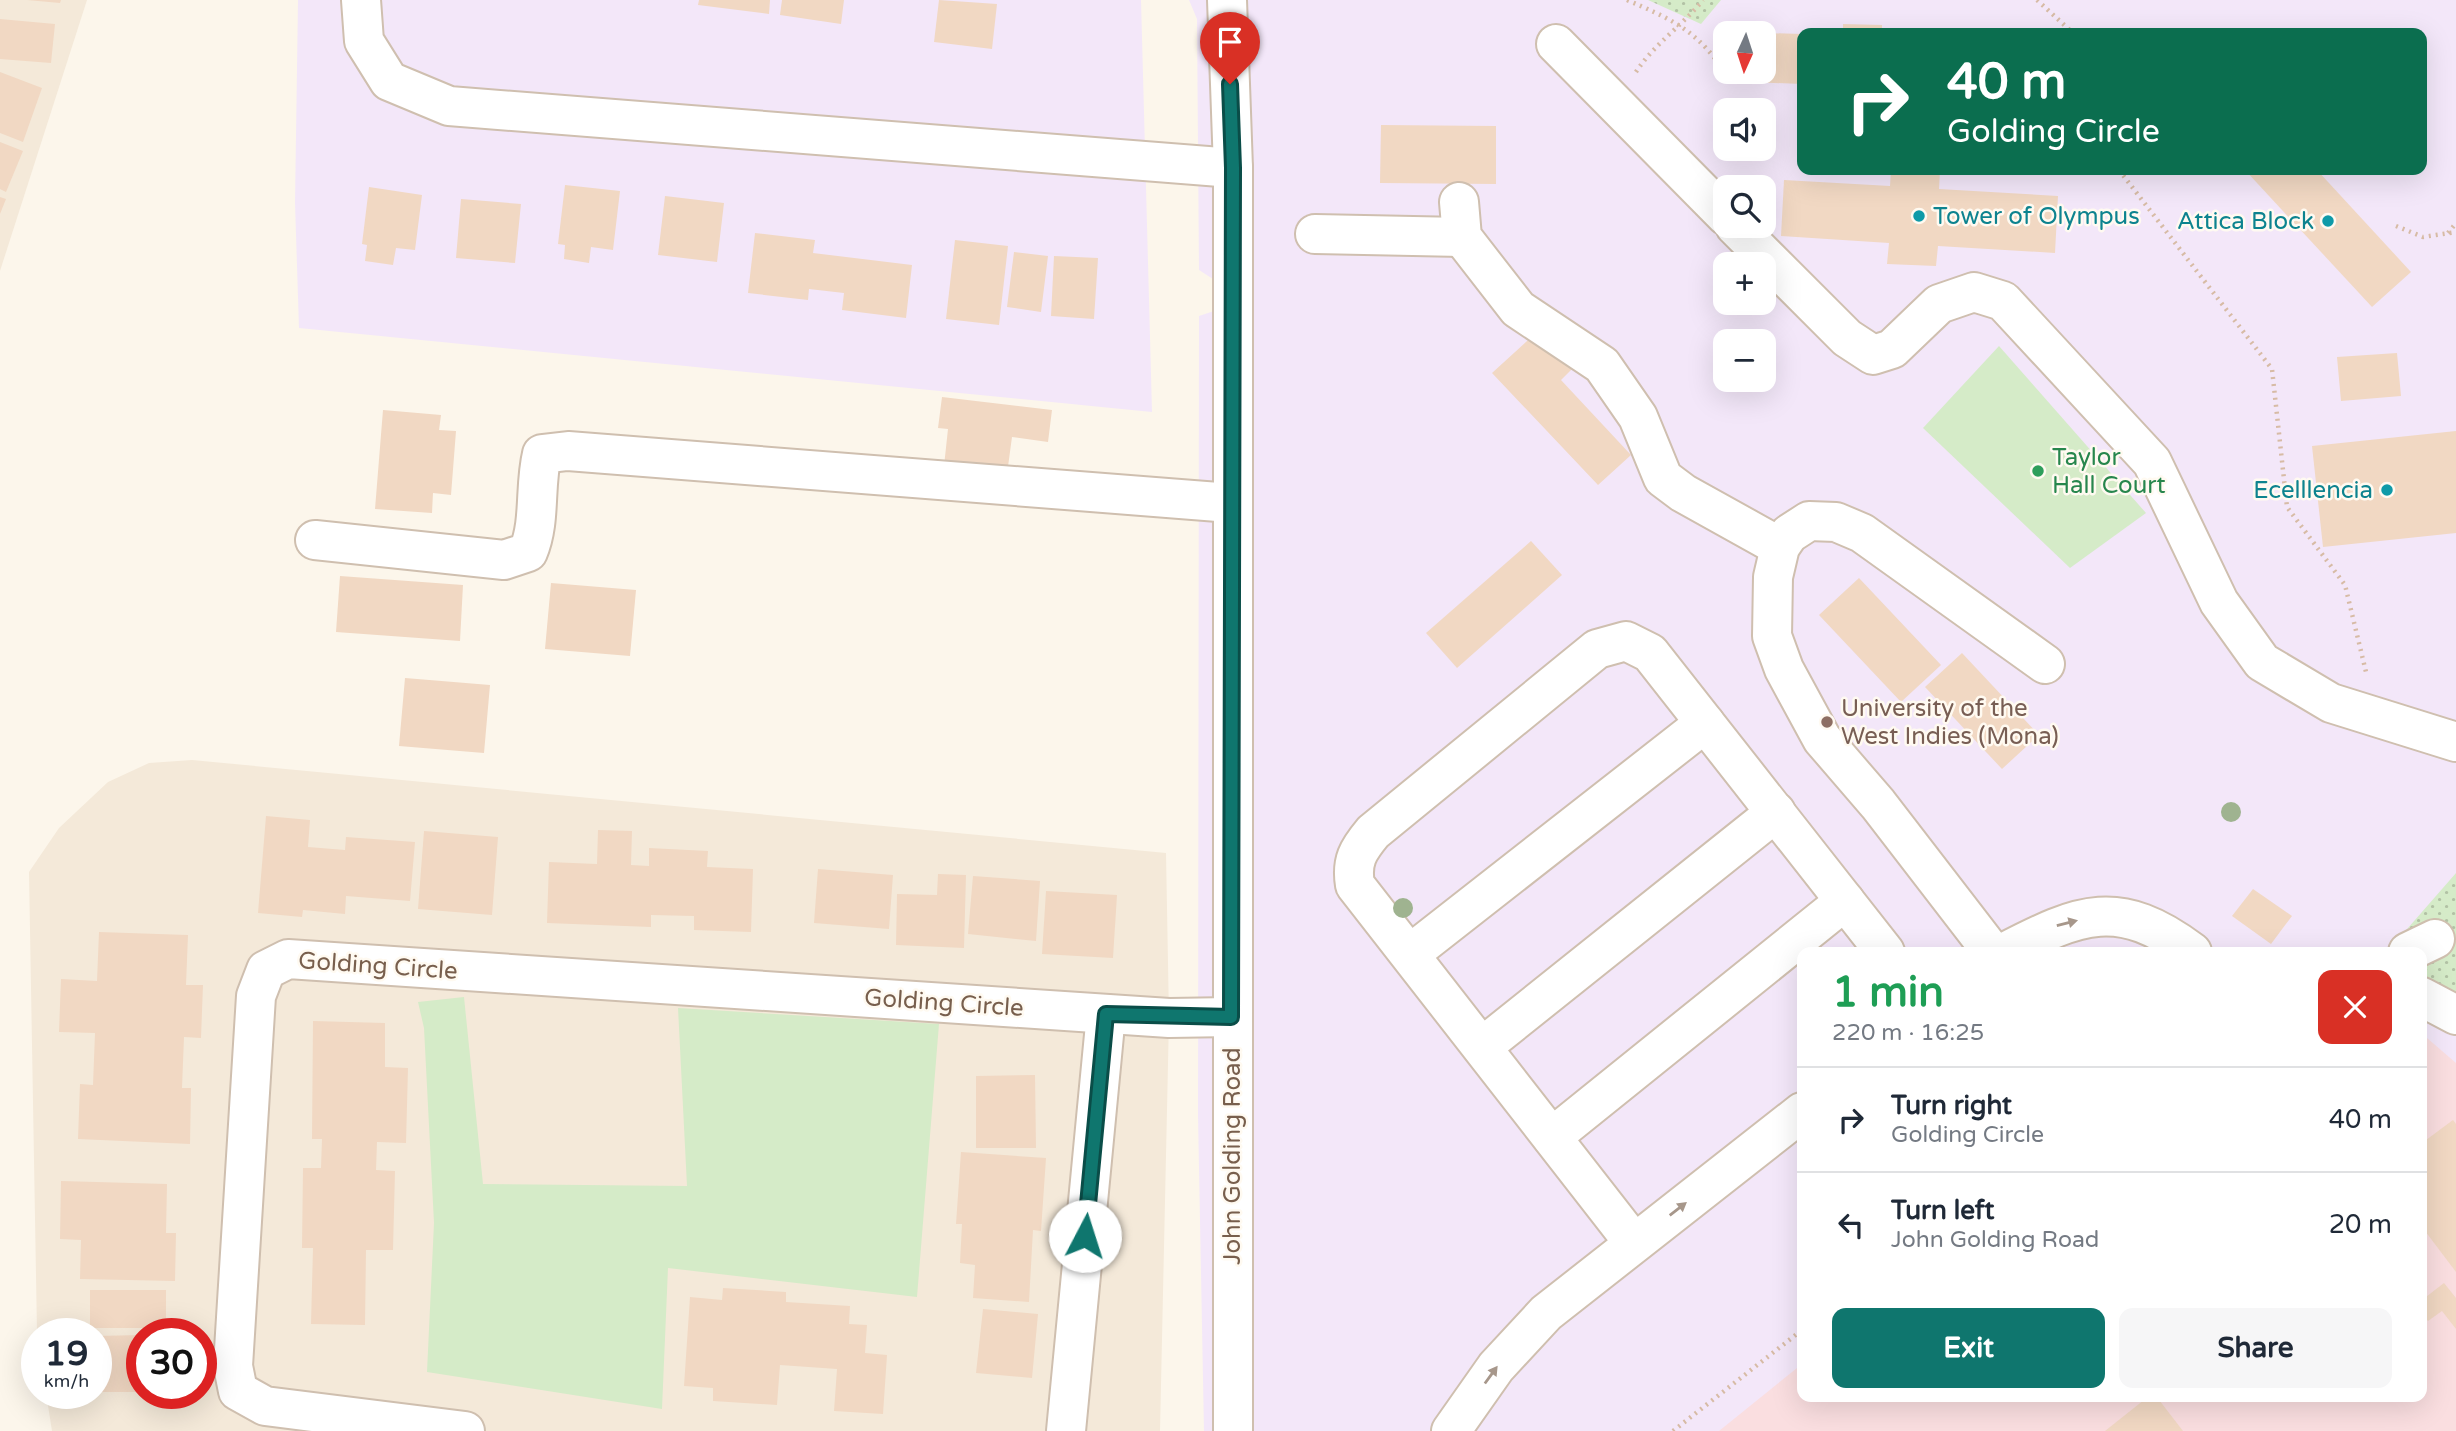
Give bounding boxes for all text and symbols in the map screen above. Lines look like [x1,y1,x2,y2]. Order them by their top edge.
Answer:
pin [1200,12.0,1260,84]
north arrow [1713,21,1776,84]
map controls [1713,21,1776,392]
icon: arrive [1211,23,1249,61]
text: 40 m [1947,53,2066,112]
icon: right [1832,56,1923,147]
button: sound [1713,98,1776,161]
text: Golding Circle [1947,113,2160,151]
button: search [1713,175,1776,238]
place label: Tower of Olympus [1933,202,2140,231]
place label: Attica Block [2177,207,2314,236]
marker: Tower of Olympus [1911,208,1927,224]
marker: Attica Block [2320,213,2336,229]
button: + [1713,252,1776,315]
button: − [1713,329,1776,392]
place label: Taylor Hall Court [2052,443,2166,500]
marker: Taylor Hall Court [2030,463,2046,479]
place label: Ecelllencia [2253,476,2373,505]
marker: Ecelllencia [2379,482,2395,498]
place label: University of the West Indies (Mona) [1841,694,2059,751]
marker: University of the West Indies (Mona) [1819,714,1835,730]
one-way arrow [2056,917,2078,928]
street label: Golding Circle [297,946,459,986]
text: 1 min [1832,967,1944,1018]
button: close [2318,970,2392,1044]
street label: Golding Circle [863,983,1025,1023]
text: 220 m · 16:25 [1832,1019,1984,1047]
street label: John Golding Road [1218,1047,1247,1265]
text: Turn right [1891,1090,2012,1121]
icon: right [1832,1101,1870,1139]
text: 40 m [2329,1104,2392,1135]
text: Golding Circle [1891,1121,2044,1149]
text: Turn left [1891,1195,1994,1226]
position arrow [1048,1199,1122,1273]
one-way arrow [1669,1201,1687,1216]
icon: left [1832,1206,1870,1244]
text: 20 m [2329,1209,2392,1240]
text: John Golding Road [1891,1226,2099,1254]
button: Exit [1832,1308,2105,1388]
button: Share [2119,1308,2392,1388]
speed limit sign: 30 [126,1318,217,1409]
text: 19 [45,1333,88,1375]
one-way arrow [1483,1366,1497,1384]
text: km/h [44,1370,89,1392]

